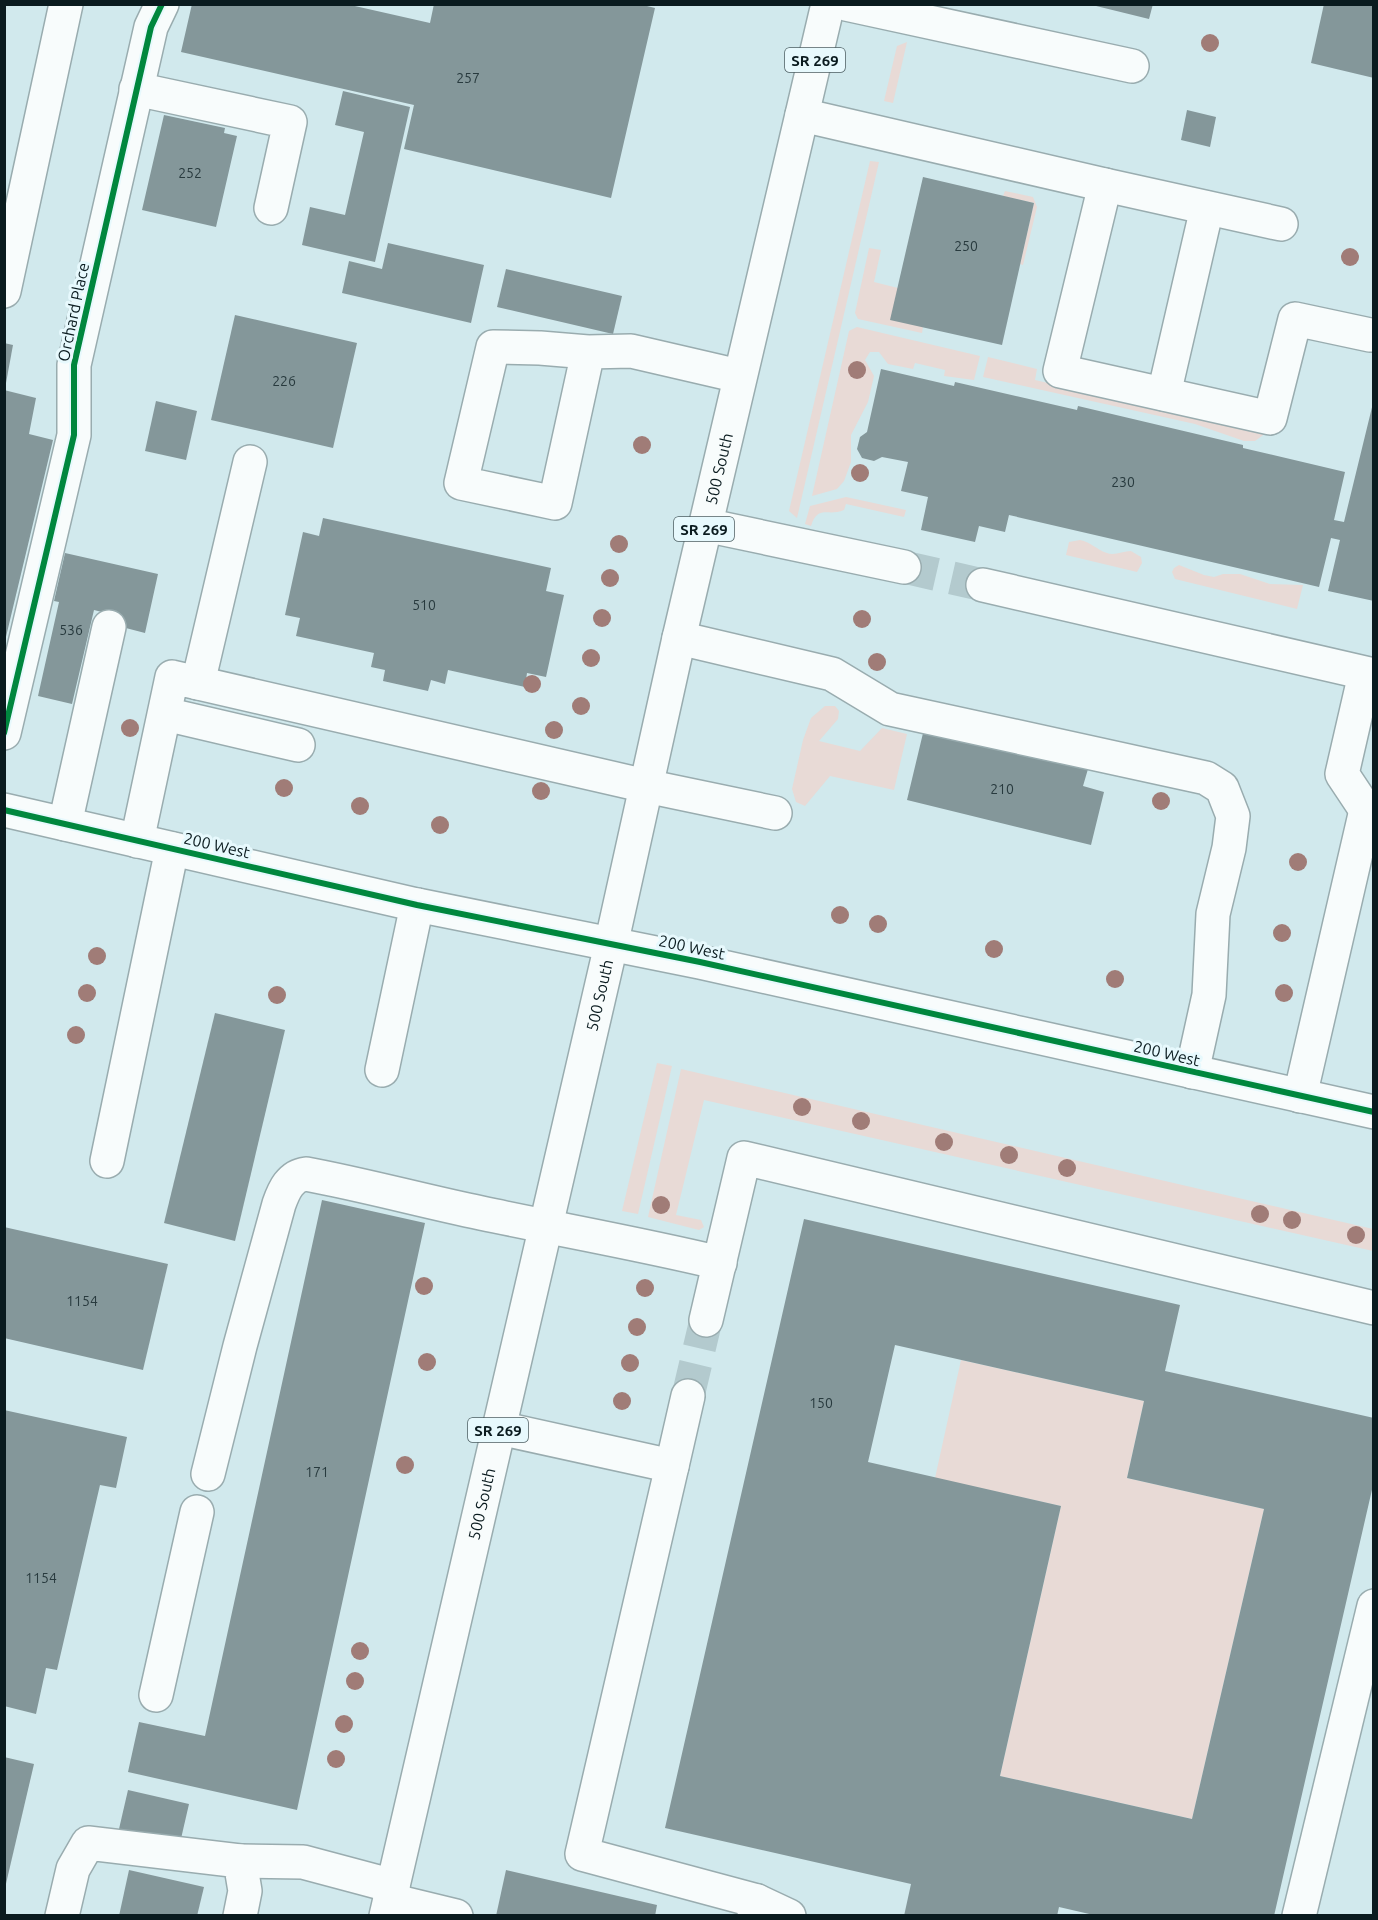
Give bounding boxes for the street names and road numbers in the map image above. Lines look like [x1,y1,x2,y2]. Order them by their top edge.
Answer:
road number: SR 269 [785,48,845,72]
street label: Orchard Place [54,261,92,363]
street label: 500 South [702,431,736,506]
road number: SR 269 [674,517,734,541]
street label: 200 West [182,829,253,862]
street label: 200 West [657,931,728,963]
street label: 500 South [582,958,616,1033]
street label: 200 West [1132,1037,1203,1070]
road number: SR 269 [468,1418,528,1442]
street label: 500 South [464,1466,499,1542]

